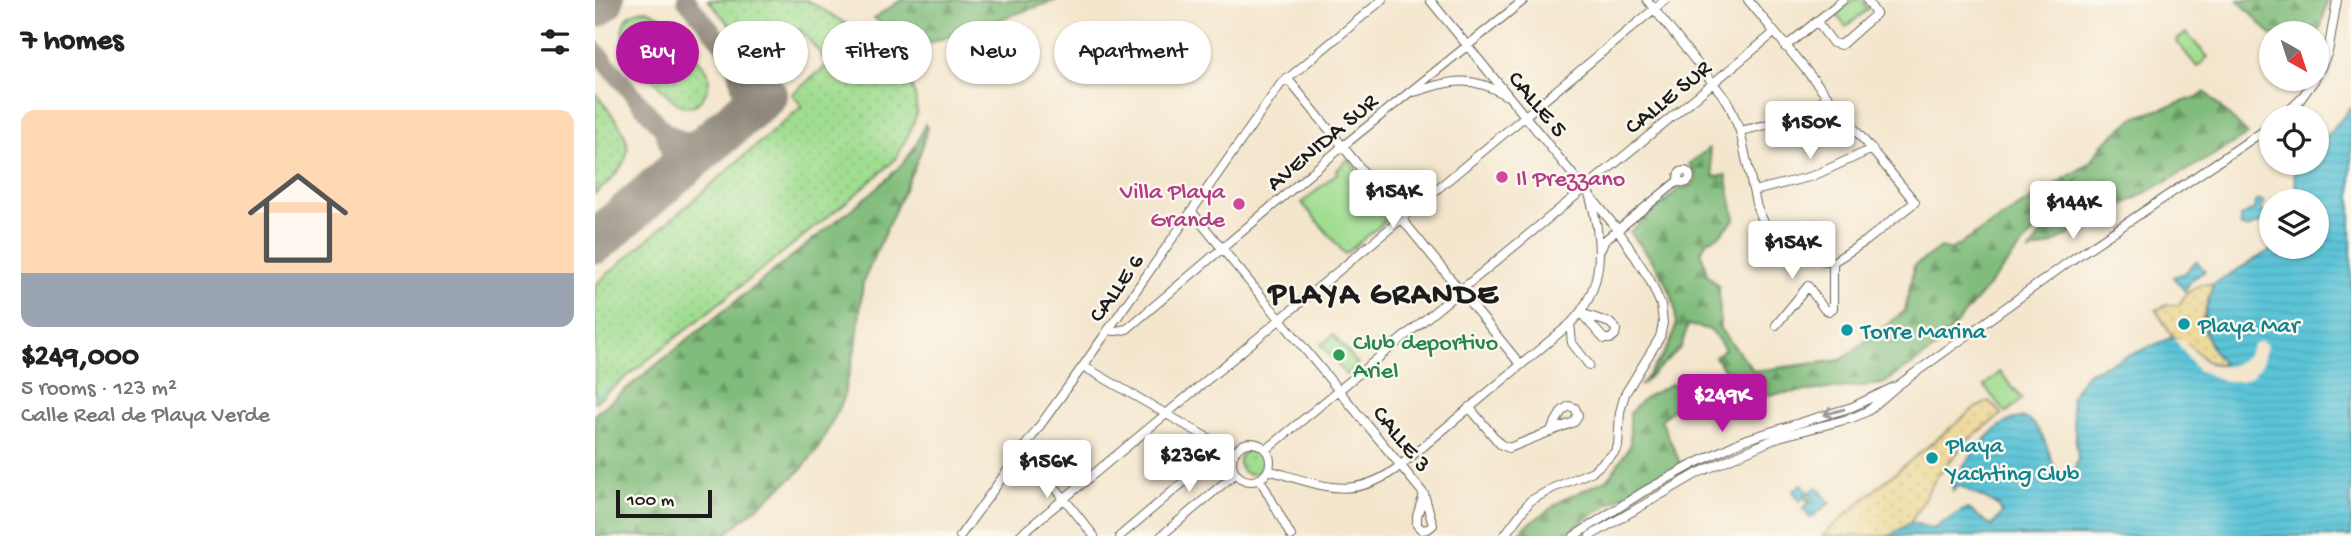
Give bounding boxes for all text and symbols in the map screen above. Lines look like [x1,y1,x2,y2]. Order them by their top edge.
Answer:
chip: Buy [616,21,699,84]
chip: Rent [713,21,808,84]
chip: Filters [822,21,932,84]
chip: New [946,21,1040,84]
chip: Apartment [1054,21,1211,84]
north arrow [2259,21,2329,91]
map controls [2259,21,2329,259]
icon: filters [536,23,574,61]
text: 7 homes [21,25,123,60]
street label: CALLE SUR [1620,54,1719,142]
street label: CALLE 5 [1500,66,1572,144]
street label: AVENIDA SUR [1261,88,1386,199]
pin: $150K [1761,102,1859,161]
button: locate [2259,105,2329,175]
text: $150K [1781,110,1839,137]
icon: home [235,155,361,281]
place label: Il Prezzano [1516,166,1625,195]
marker: Il Prezzano [1494,169,1510,185]
pin: $154K [1344,170,1442,230]
place label: Villa Playa Grande [1119,179,1226,236]
text: $154K [1365,179,1421,206]
pin: $144K [2024,182,2122,241]
button: layers [2259,189,2329,259]
text: $144K [2046,190,2100,217]
marker: Villa Playa Grande [1231,196,1247,212]
pin: $154K [1743,222,1841,281]
text: $154K [1764,230,1820,257]
street label: CALLE 6 [1084,248,1152,329]
district label: PLAYA GRANDE [1266,277,1500,315]
place label: Playa Mar [2197,313,2302,342]
marker: Playa Mar [2176,316,2192,332]
place label: Torre Marina [1859,319,1987,348]
marker: Torre Marina [1839,322,1855,338]
place label: Club deportivo Ariel [1353,330,1498,387]
text: $249,000 [21,341,139,376]
marker: Club deportivo Ariel [1331,347,1347,363]
pin: $249K [1673,374,1771,434]
text: 5 rooms · 123 m² [21,376,177,403]
text: $249K [1694,383,1750,410]
street label: CALLE 3 [1365,401,1436,480]
text: Calle Real de Playa Verde [21,403,270,430]
one-way arrow [1823,407,1845,420]
place label: Playa Yachting Club [1944,433,2080,490]
pin: $236K [1140,434,1238,494]
pin: $156K [998,440,1096,500]
text: $236K [1160,443,1218,470]
text: $156K [1019,449,1075,476]
marker: Playa Yachting Club [1924,450,1940,466]
scale bar [616,487,712,519]
text: 100 m [627,490,674,513]

